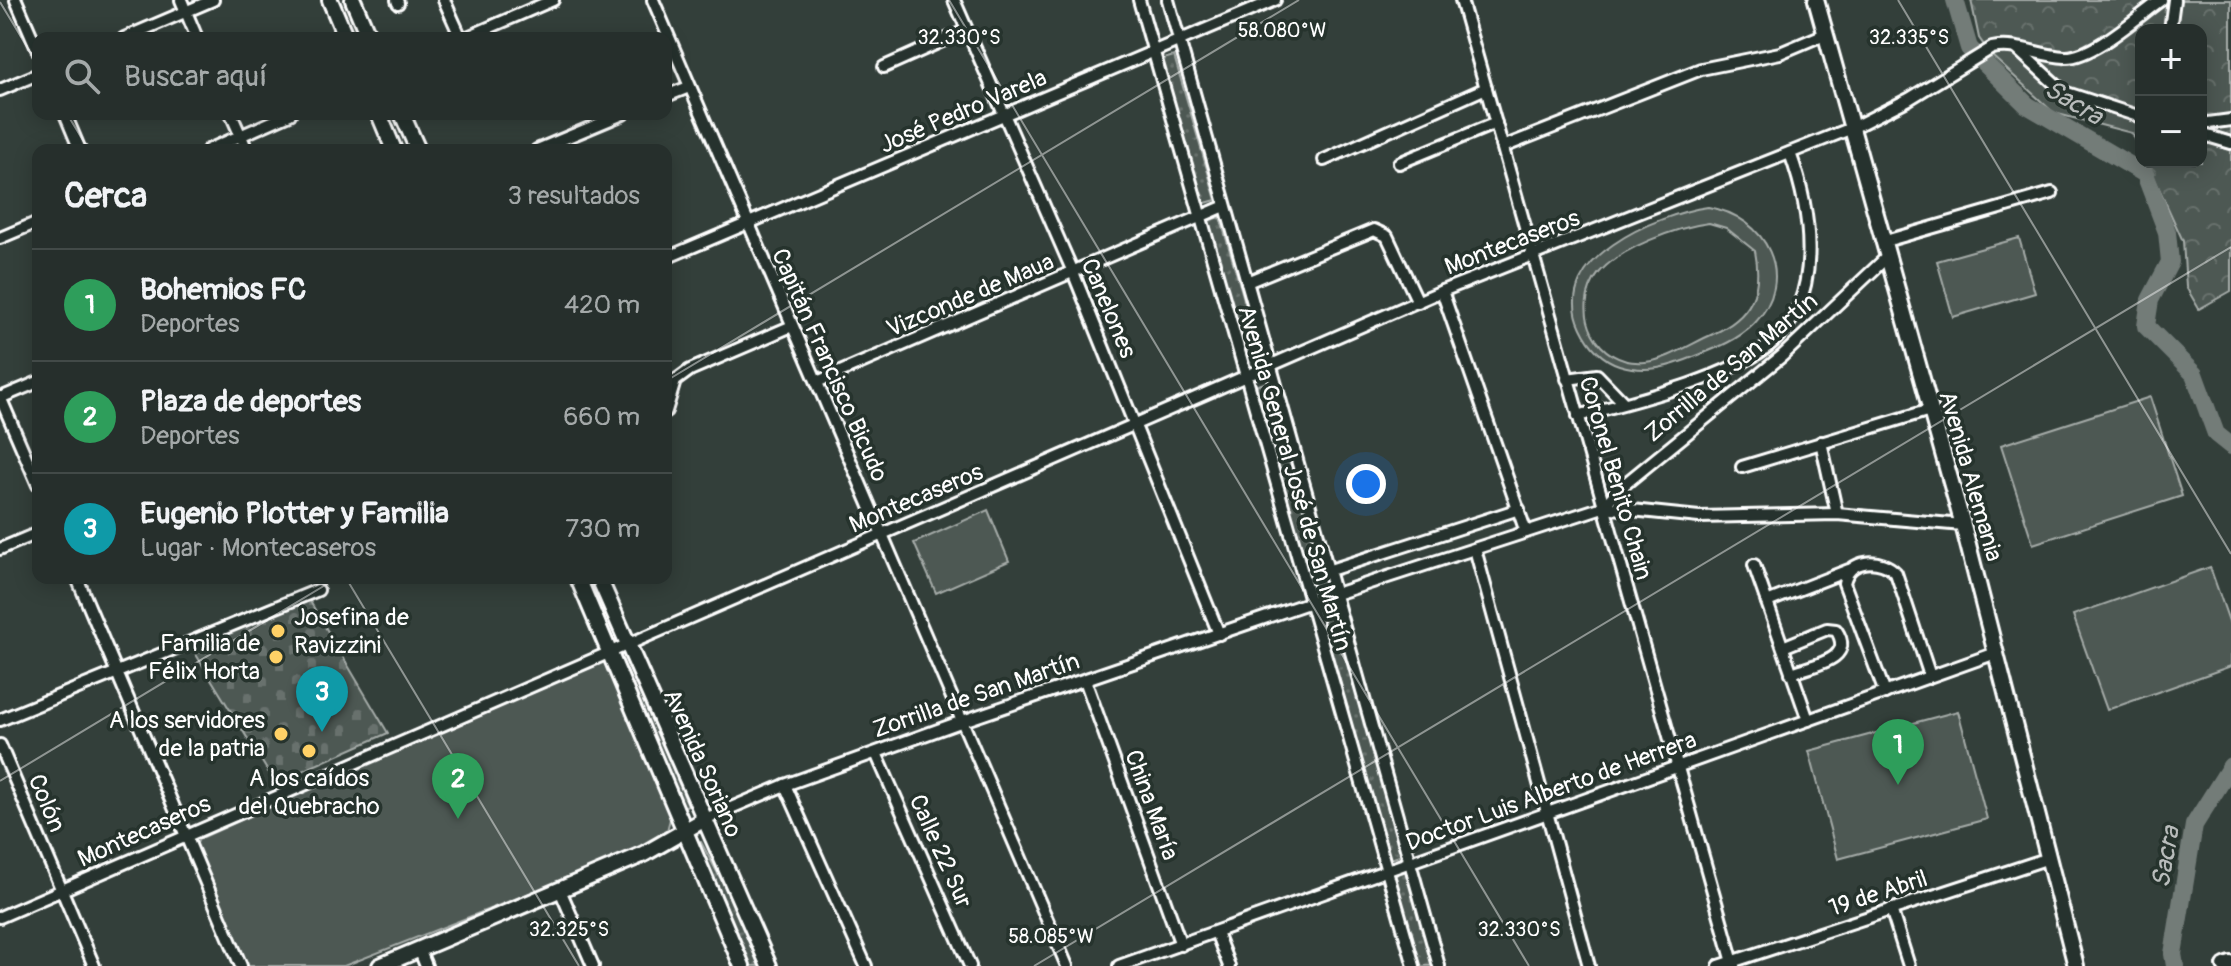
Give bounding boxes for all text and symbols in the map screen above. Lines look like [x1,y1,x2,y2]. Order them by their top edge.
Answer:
text: 58.080°W [1238,18,1326,43]
map controls [2135,24,2207,168]
button: + [2135,24,2207,96]
text: 32.330°S [917,25,1001,50]
text: 32.335°S [1869,25,1949,50]
search box [32,32,672,120]
icon: search [60,54,104,98]
text: Buscar aquí [124,58,267,95]
street label: José Pedro Varela [875,63,1051,160]
water label: Sacra [2039,73,2110,133]
button: − [2135,96,2207,168]
text: Cerca [64,175,147,218]
text: 3 resultados [508,180,640,212]
street label: Montecaseros [1441,203,1584,282]
street label: Capitán Francisco Bicudo [765,244,894,486]
street label: Vizconde de Maua [882,247,1058,344]
street label: Canelones [1075,254,1143,363]
text: Bohemios FC [140,271,306,308]
street label: Zorrilla de San Martín [1639,287,1824,448]
text: 1 [85,289,95,321]
text: 420 m [564,289,640,321]
street label: Avenida General José de San Martín [1231,302,1358,654]
text: Deportes [140,308,240,340]
street label: Coronel Benito Chain [1573,373,1658,583]
text: Plaza de deportes [140,383,361,420]
street label: Avenida Alemania [1932,388,2009,565]
text: 2 [83,401,97,433]
text: 660 m [563,401,640,433]
text: Deportes [140,420,240,452]
street label: Montecaseros [845,457,988,540]
your location [1346,464,1386,504]
text: Eugenio Plotter y Familia [140,495,449,532]
text: 3 [83,513,97,545]
text: 730 m [565,513,640,545]
text: Lugar · Montecaseros [140,532,376,564]
place label: Josefina de Ravizzini [294,603,409,660]
marker: Josefina de Ravizzini [269,622,287,640]
place label: Familia de Félix Horta [148,629,260,686]
street label: Zorrilla de San Martín [869,646,1083,744]
marker: Familia de Félix Horta [267,648,285,666]
pin: 3 [296,666,348,732]
street label: Avenida Soriano [657,685,748,842]
place label: A los servidores de la patria [109,706,265,763]
pin: 1 [1872,719,1924,785]
marker: A los servidores de la patria [272,725,290,743]
street label: Doctor Luis Alberto de Herrera [1402,725,1700,858]
marker: A los caídos del Quebracho [300,742,318,760]
street label: China María [1118,746,1185,864]
pin: 2 [432,753,484,819]
place label: A los caídos del Quebracho [238,764,380,821]
street label: Colón [21,770,72,837]
street label: Montecaseros [73,789,215,874]
street label: Calle 22 Sur [903,790,979,913]
water label: Sacra [2145,822,2187,890]
street label: 19 de Abril [1825,864,1931,923]
text: 32.325°S [529,917,609,942]
text: 32.330°S [1477,917,1561,942]
text: 58.085°W [1008,924,1094,949]

